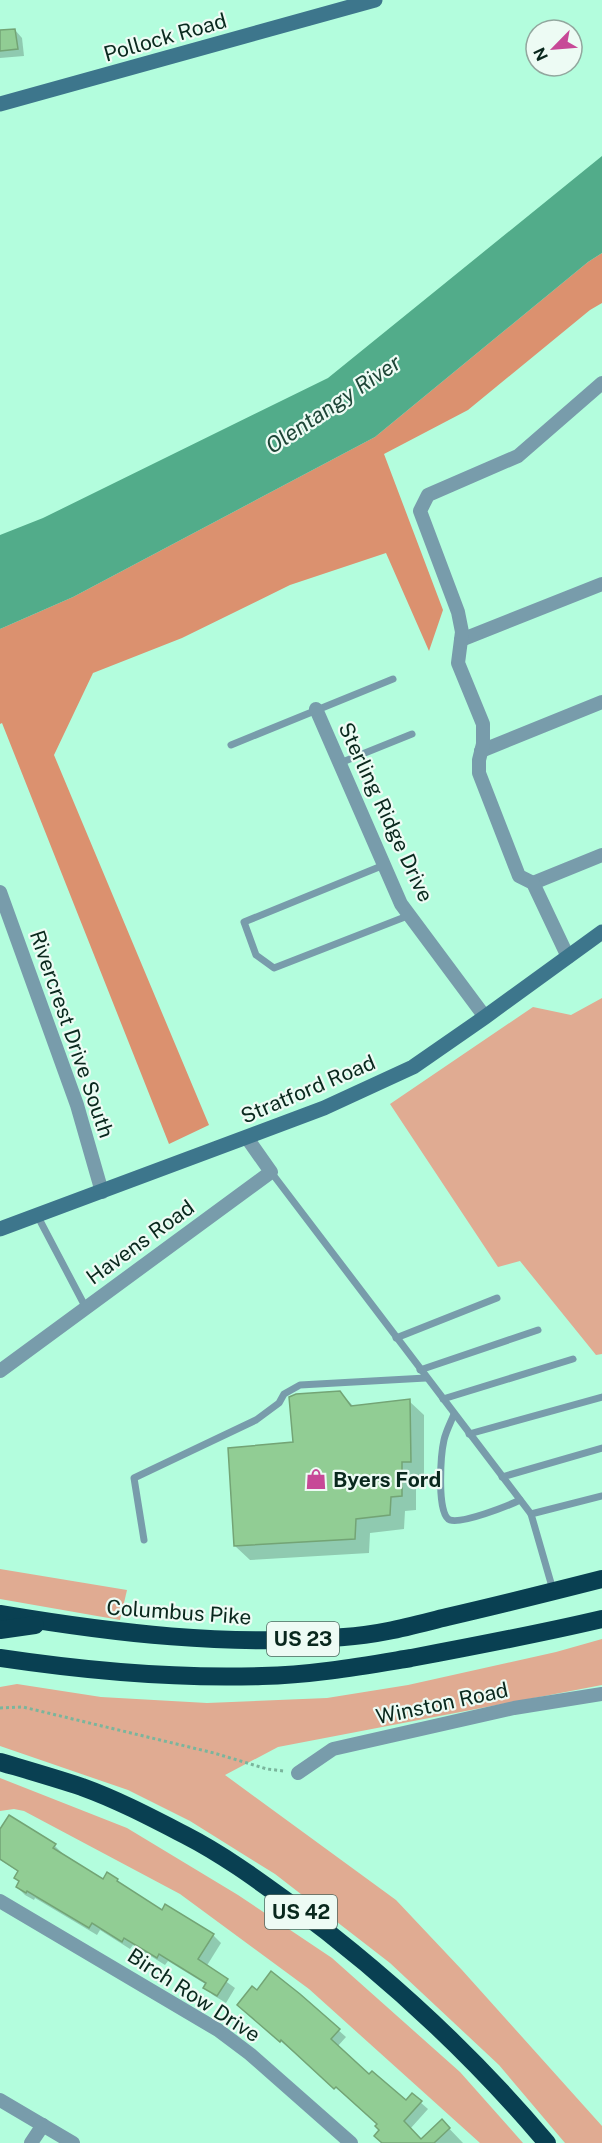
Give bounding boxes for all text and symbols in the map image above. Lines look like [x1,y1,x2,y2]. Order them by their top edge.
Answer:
street label: Pollock Road [101,8,229,66]
north arrow [524,18,584,78]
text: N [530,44,552,64]
water label: Olentangy River [261,349,406,459]
street label: Sterling Ridge Drive [333,718,439,906]
street label: Rivercrest Drive South [25,927,119,1141]
street label: Stratford Road [237,1049,379,1129]
street label: Havens Road [81,1195,199,1289]
shop icon: Byers Ford [304,1467,328,1491]
place label: Byers Ford [333,1467,441,1492]
street label: Columbus Pike [106,1594,252,1630]
road number: US 23 [267,1622,339,1656]
street label: Winston Road [374,1677,510,1729]
road number: US 42 [265,1895,337,1929]
street label: Birch Row Drive [123,1943,265,2047]

